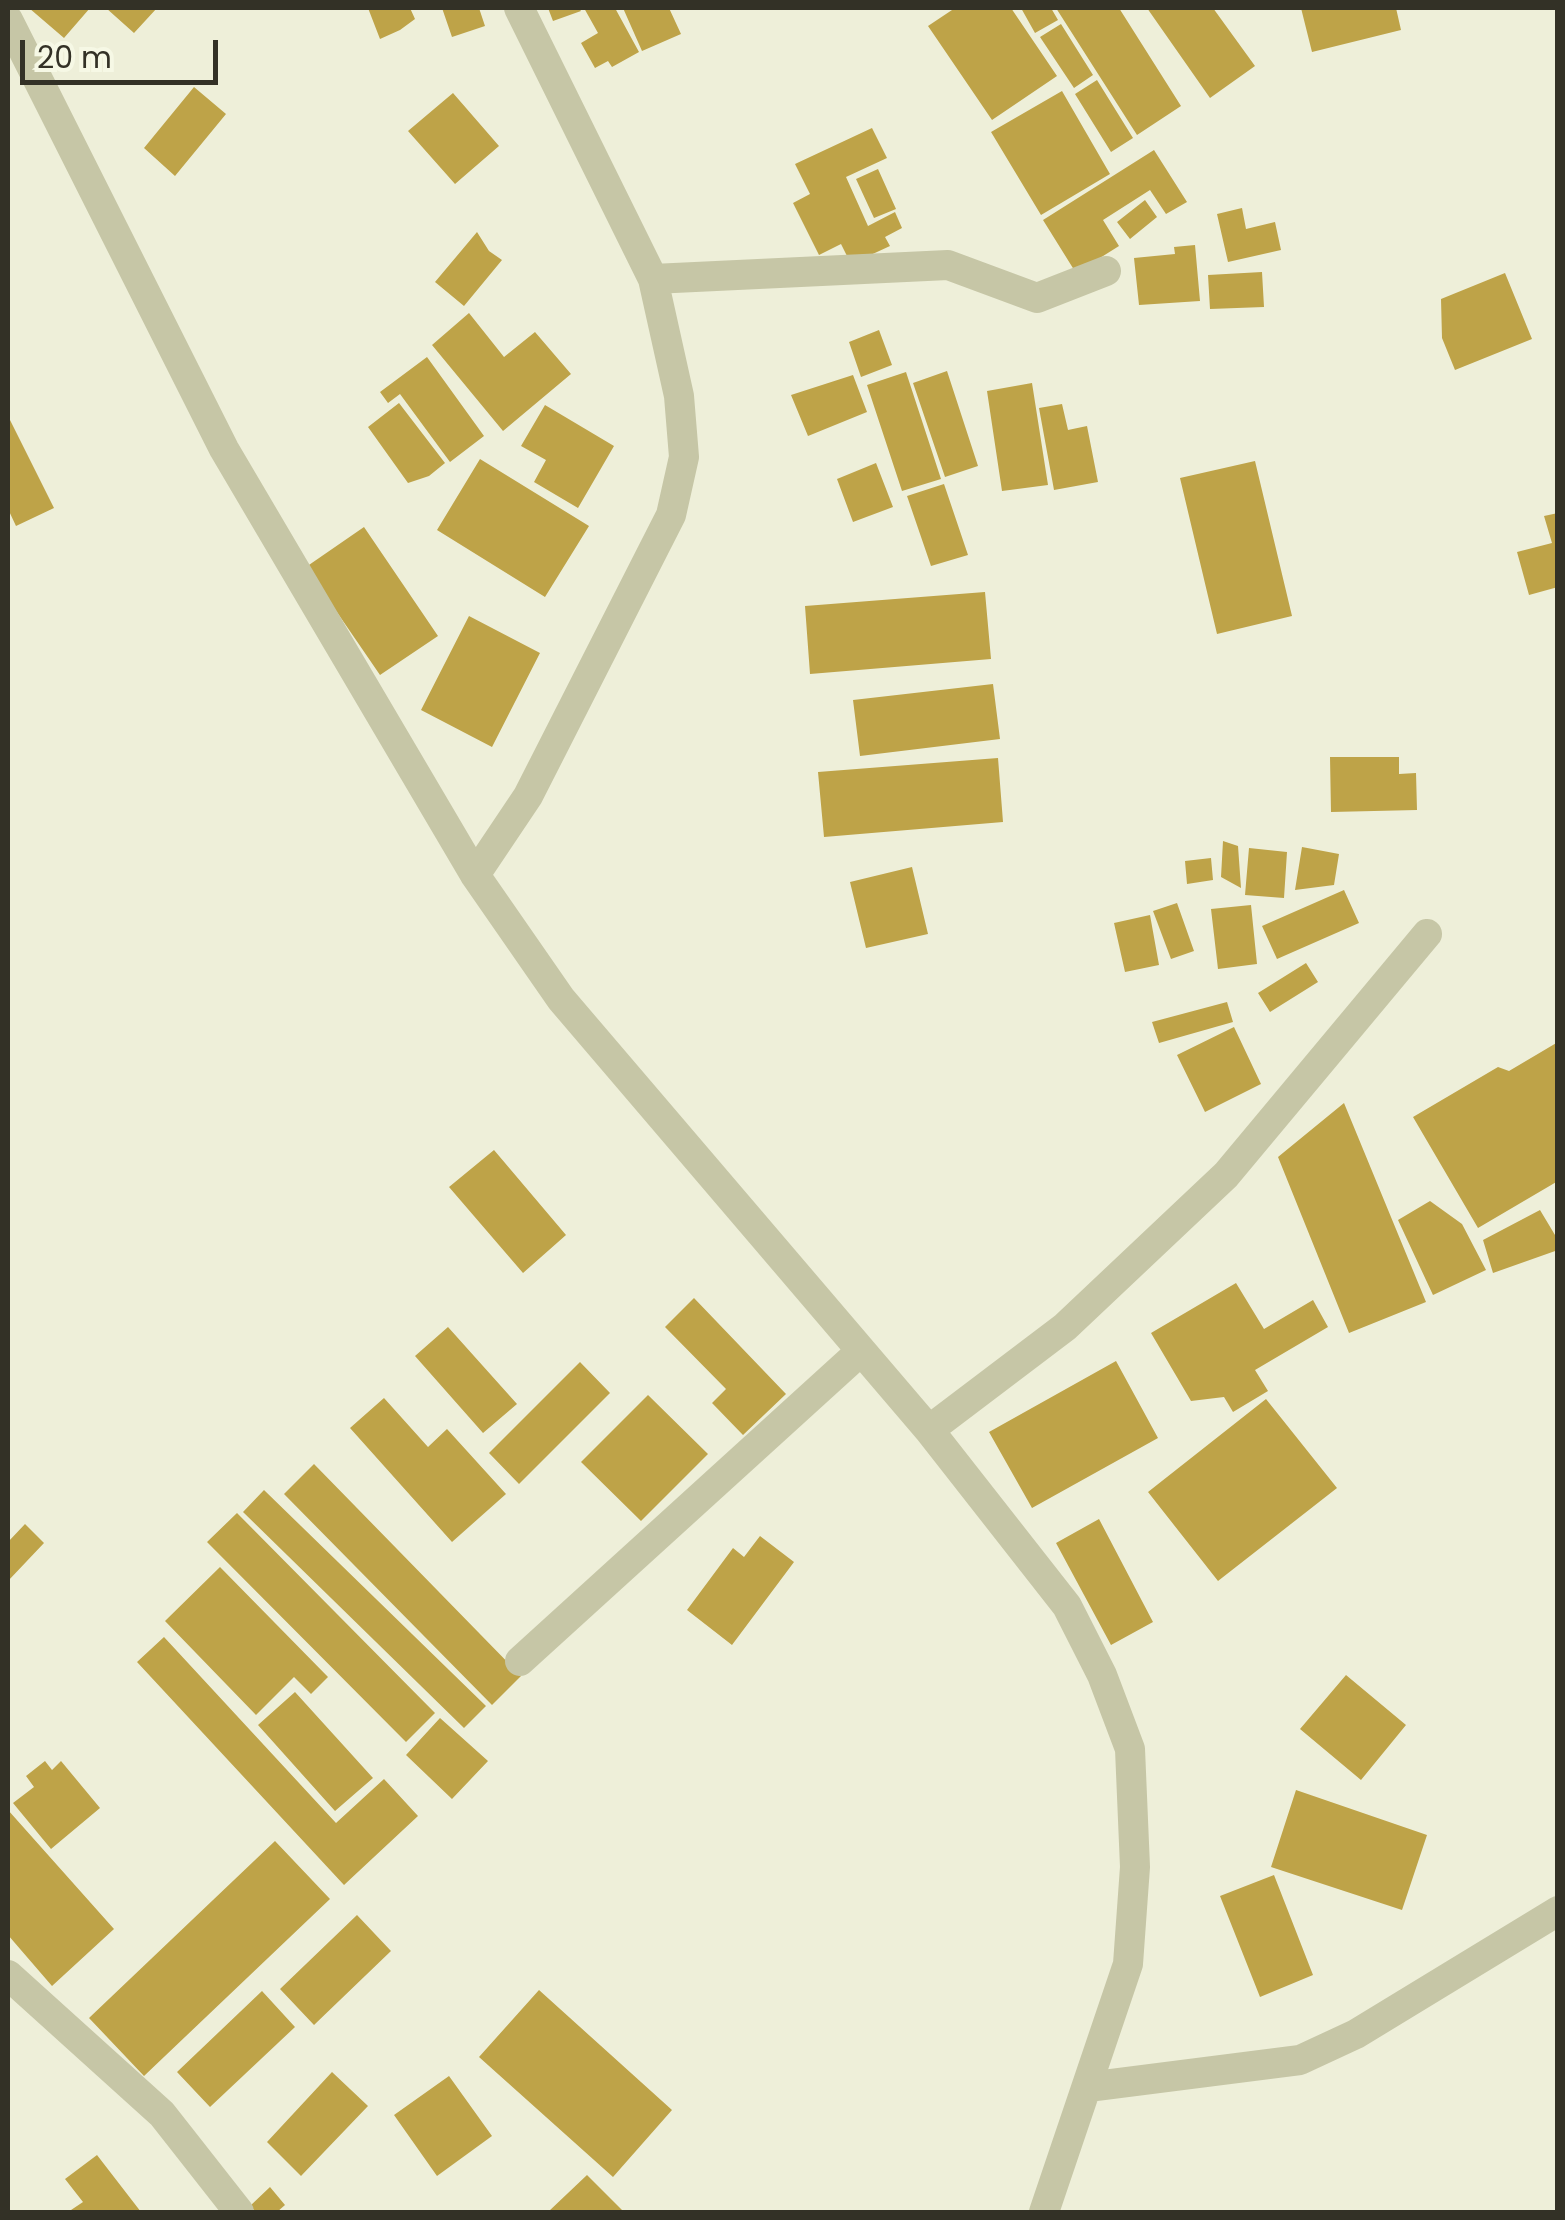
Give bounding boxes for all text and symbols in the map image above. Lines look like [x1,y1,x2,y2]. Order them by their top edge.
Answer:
scale bar [25,20,222,82]
text: 20 m [37,36,112,79]

